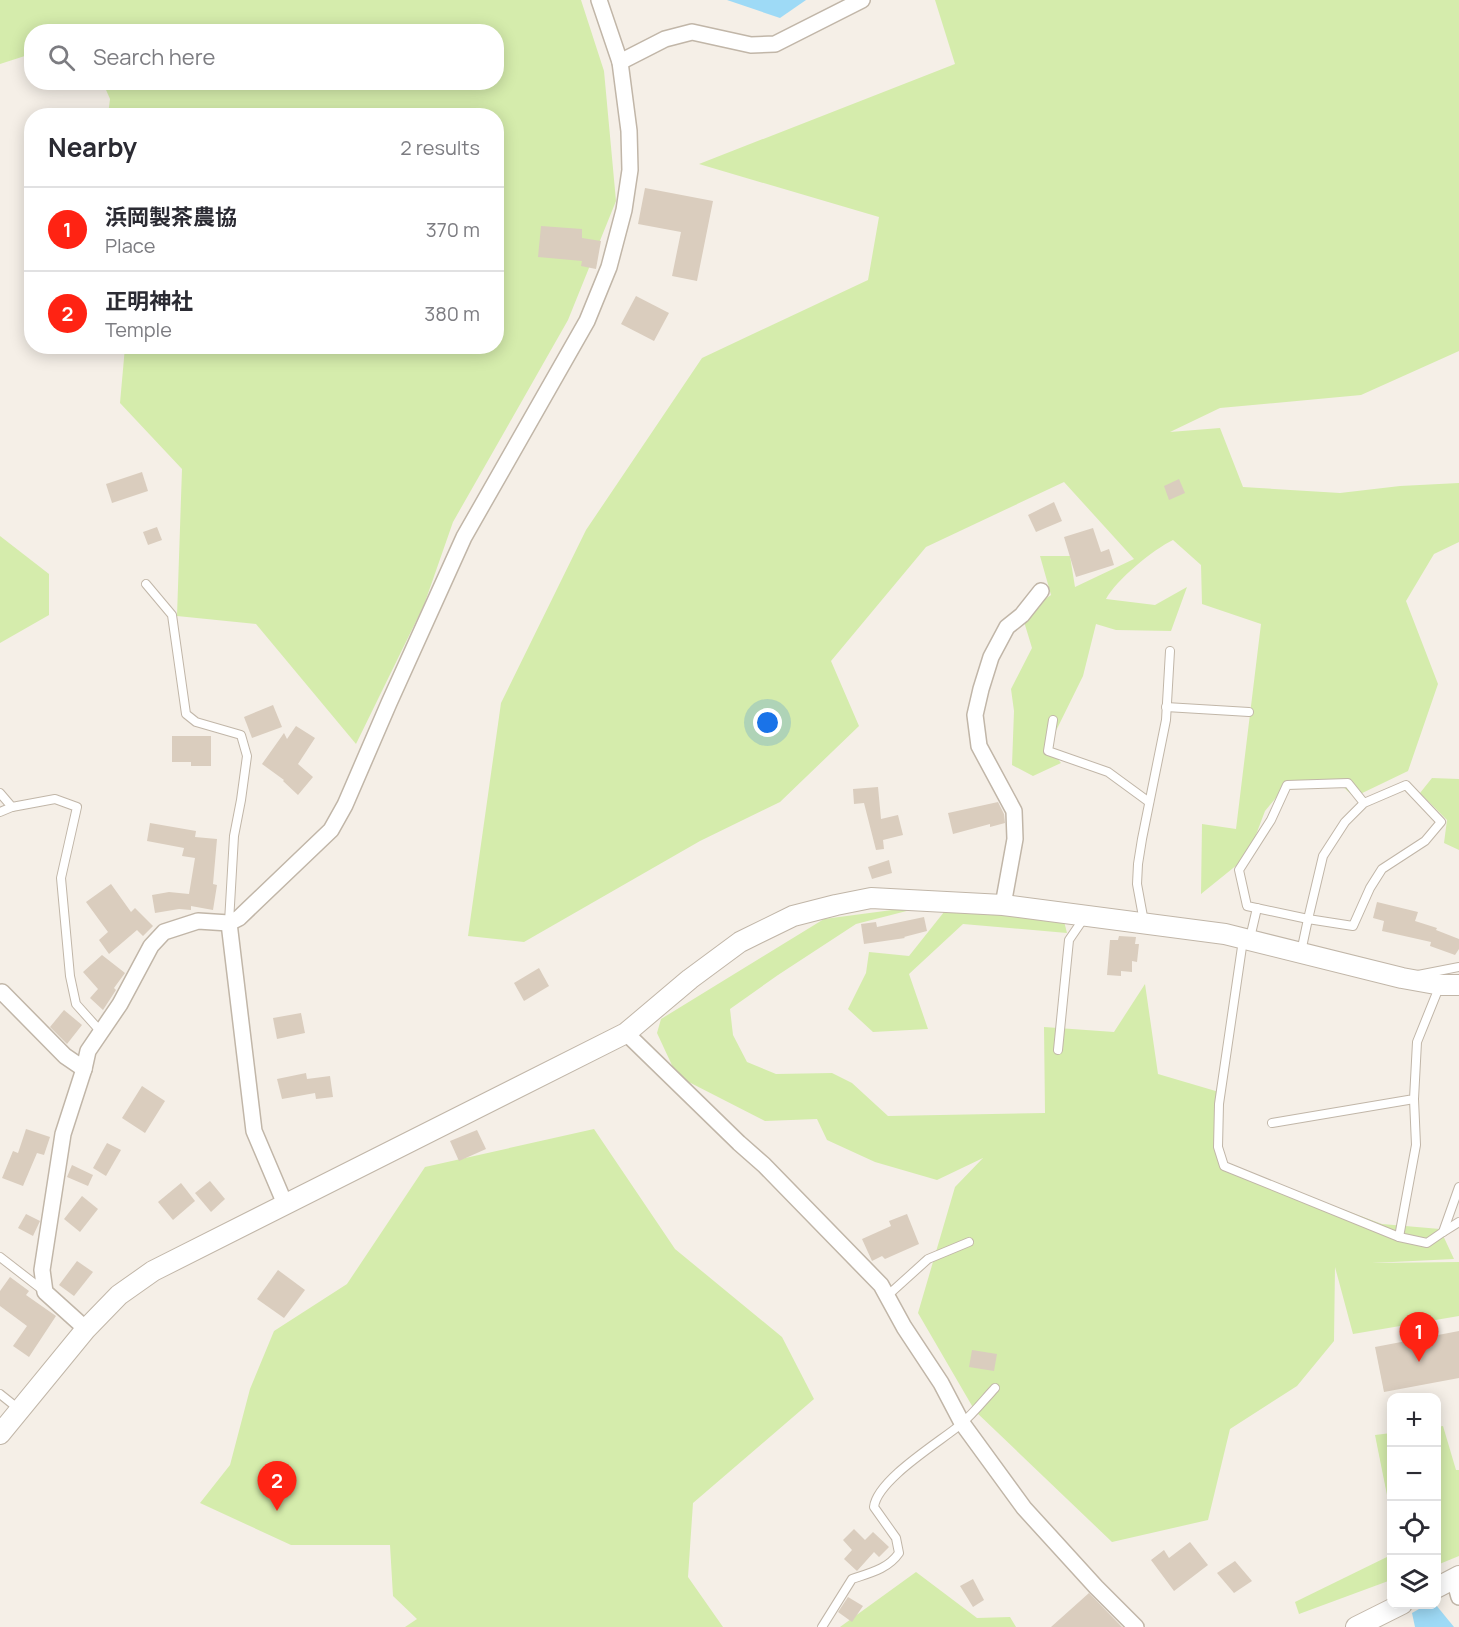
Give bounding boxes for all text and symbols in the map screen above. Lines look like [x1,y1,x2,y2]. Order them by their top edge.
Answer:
search box [24,24,504,90]
icon: search [45,41,78,74]
text: Search here [93,42,215,72]
text: Nearby [48,129,137,165]
text: 2 results [400,134,480,161]
text: 浜岡製茶農協 [105,202,237,232]
text: 1 [63,216,72,243]
text: 370 m [426,216,480,243]
text: Place [105,232,155,259]
text: 正明神社 [105,286,193,316]
text: 2 [62,300,73,327]
text: 380 m [424,300,480,327]
text: Temple [105,316,172,343]
your location [753,708,782,737]
pin: 1 [1400,1312,1438,1362]
map controls [1387,1393,1441,1609]
button: + [1387,1393,1441,1447]
button: − [1387,1447,1441,1501]
pin: 2 [258,1462,296,1511]
button: locate [1387,1501,1441,1555]
button: layers [1387,1555,1441,1609]

